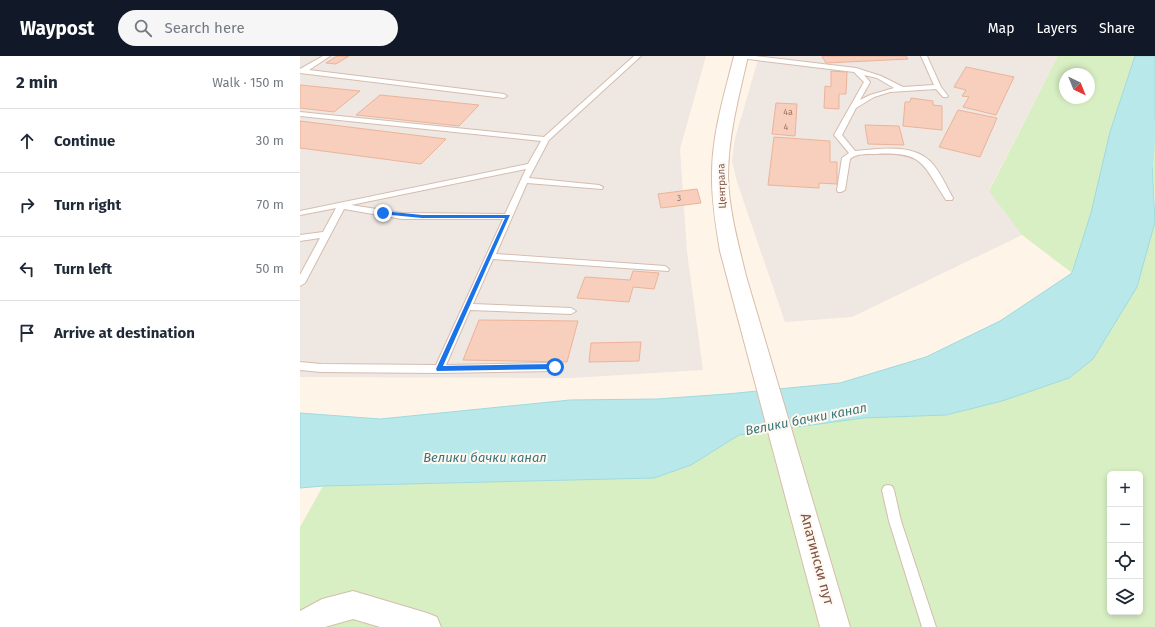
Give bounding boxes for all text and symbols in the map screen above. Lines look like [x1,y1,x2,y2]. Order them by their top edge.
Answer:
search box [118,10,398,46]
text: Waypost [20,17,94,40]
icon: search [132,17,154,39]
text: Search here [164,19,245,37]
text: Map [988,20,1014,37]
text: Layers [1036,20,1077,37]
text: Share [1099,20,1135,37]
north arrow [1059,68,1095,104]
text: 2 min [16,72,58,93]
text: Walk · 150 m [212,75,284,90]
house number: 4a [783,107,793,117]
house number: 4 [784,122,789,132]
icon: ahead [16,130,38,152]
text: Continue [54,132,115,150]
text: 30 m [256,133,284,148]
street label: Централа [715,163,729,209]
house number: 3 [677,193,681,203]
icon: right [16,194,38,216]
text: Turn right [54,196,121,214]
text: 70 m [257,197,284,212]
route end [374,204,392,222]
icon: left [16,258,38,280]
text: Turn left [54,260,112,278]
text: 50 m [256,261,284,276]
icon: arrive [16,322,38,344]
text: Arrive at destination [54,324,195,342]
route start [546,358,564,376]
water label: Велики бачки канал [744,400,868,438]
water label: Велики бачки канал [423,450,547,465]
map controls [1107,471,1143,615]
button: + [1107,471,1143,507]
button: − [1107,507,1143,543]
street label: Апатински пут [797,511,838,607]
button: locate [1107,543,1143,579]
button: layers [1107,579,1143,615]

